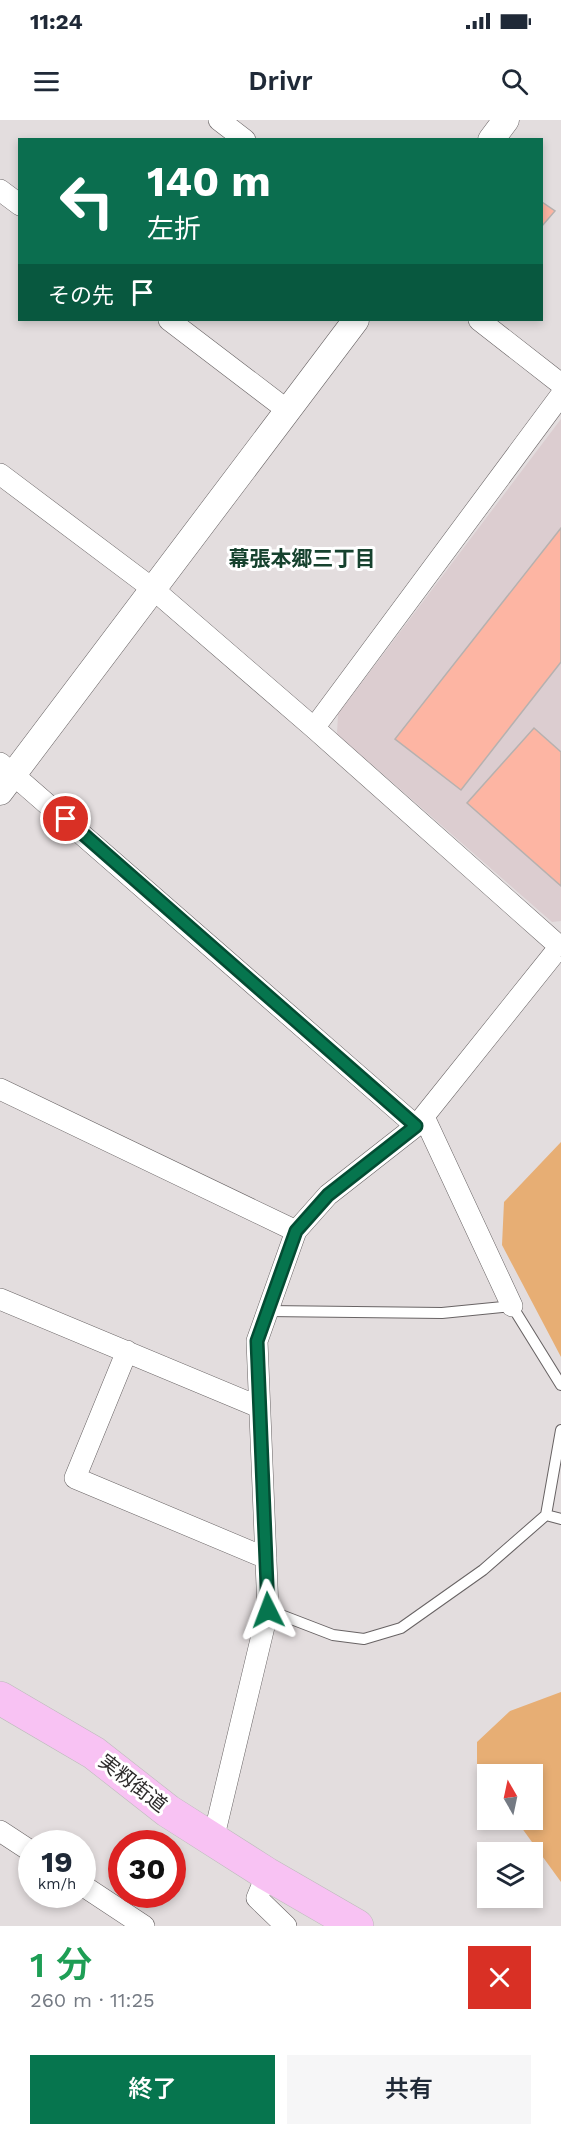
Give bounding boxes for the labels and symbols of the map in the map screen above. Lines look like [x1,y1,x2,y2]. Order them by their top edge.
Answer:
district label: 幕張本郷三丁目 [229,546,376,571]
pin [40,793,91,844]
position arrow [236,1578,300,1642]
street label: 実籾街道 [94,1749,172,1817]
north arrow [477,1764,543,1830]
speed limit sign: 30 [108,1830,186,1908]

